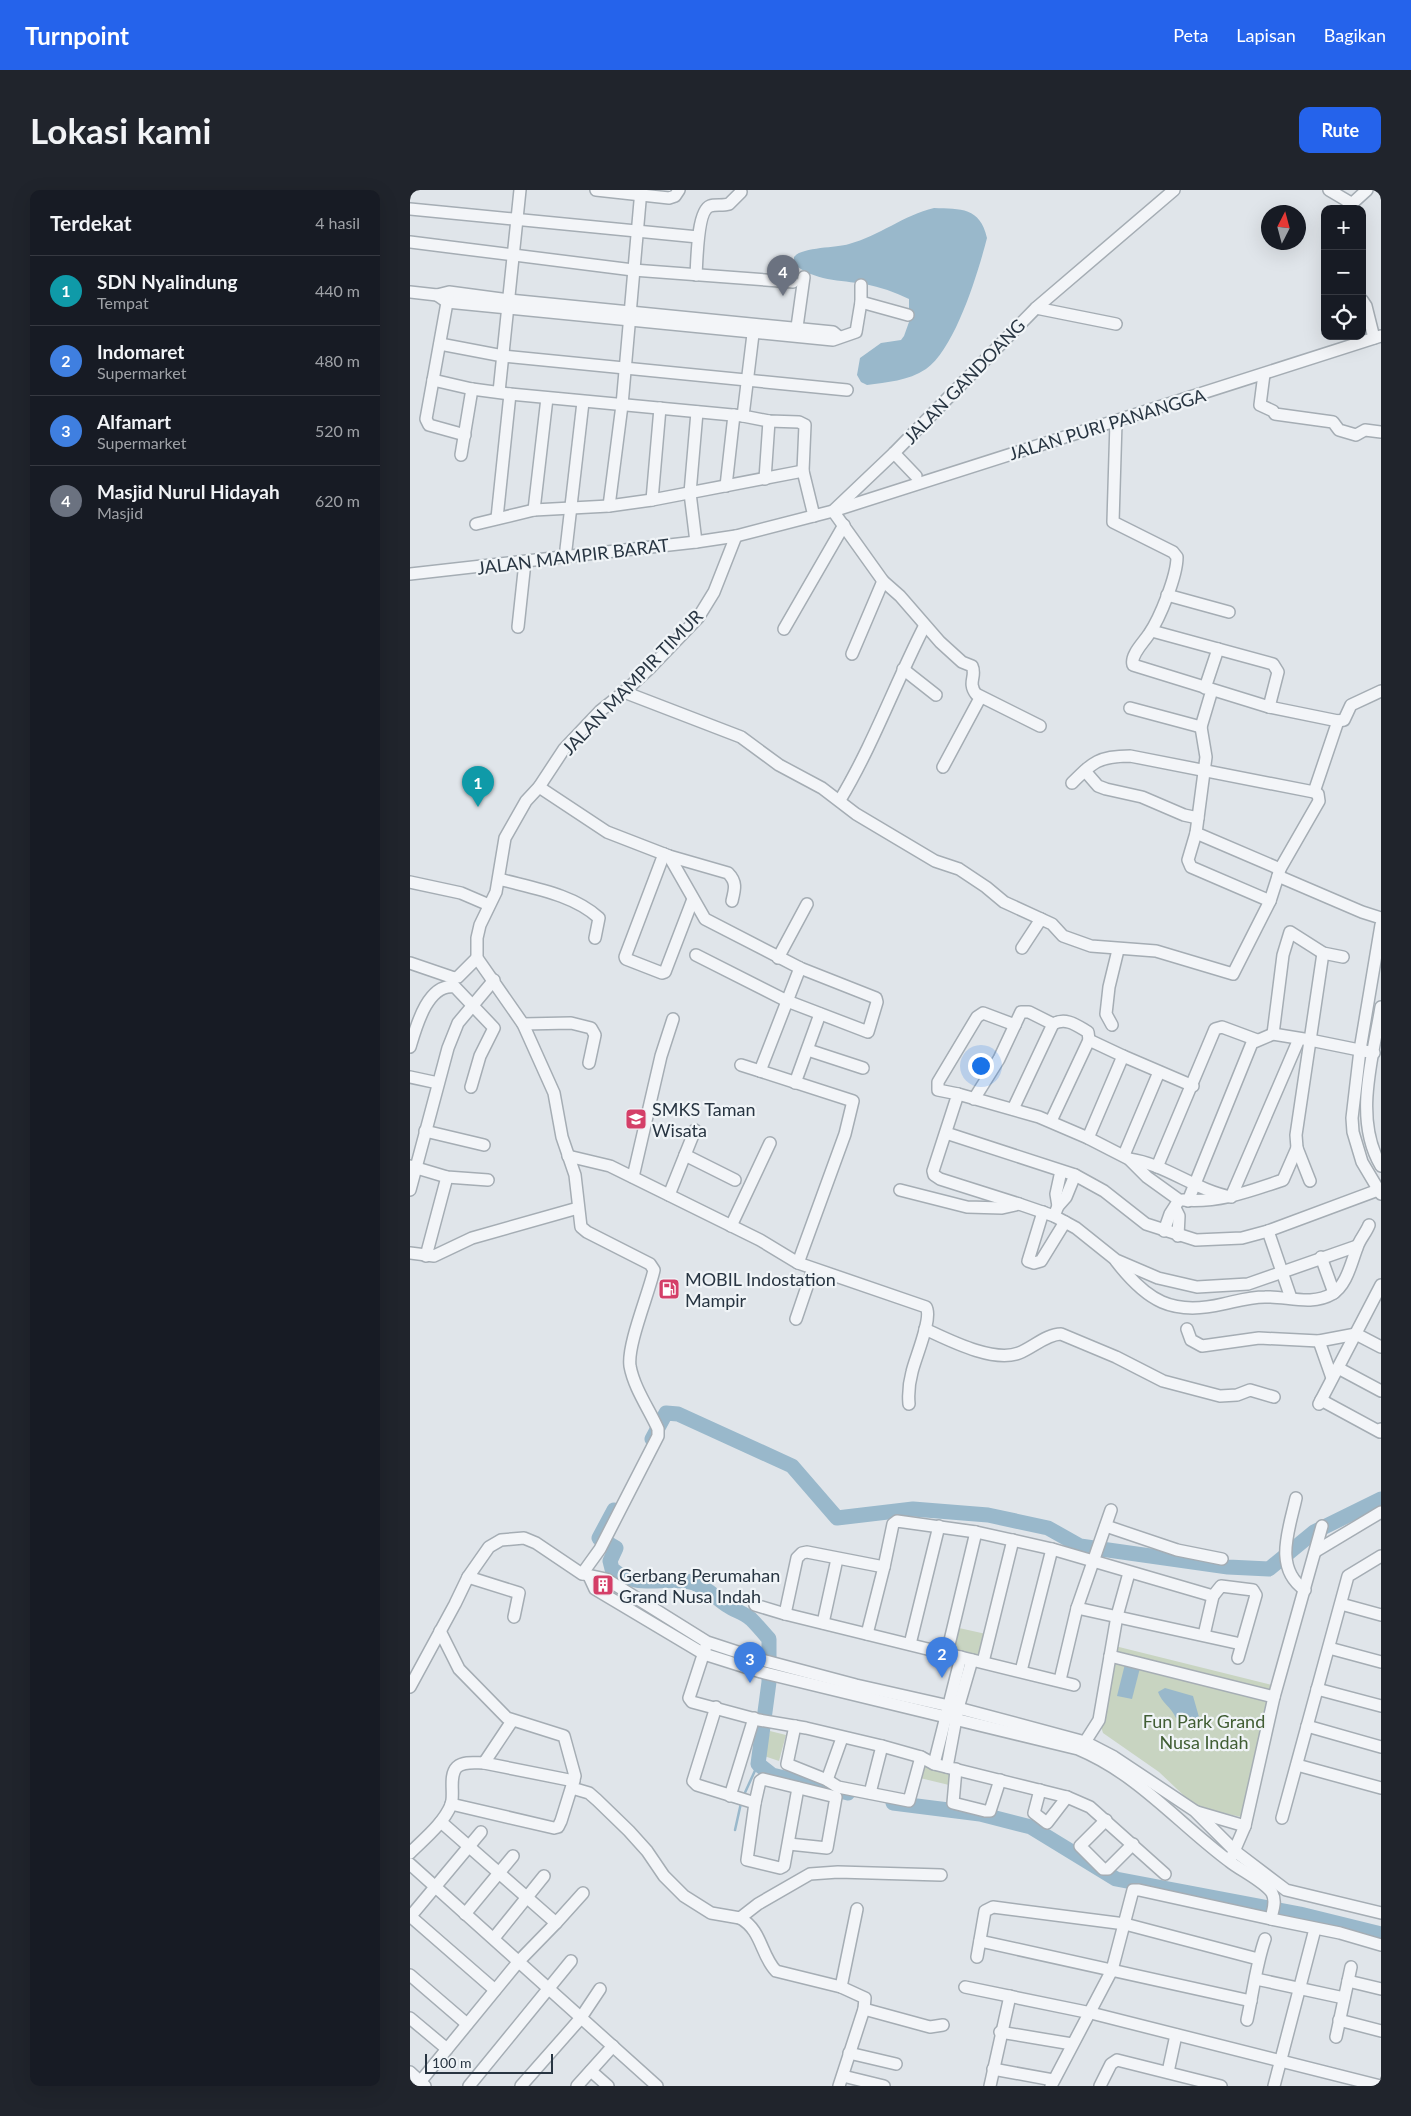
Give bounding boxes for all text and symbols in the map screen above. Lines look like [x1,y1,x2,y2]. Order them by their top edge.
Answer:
text: Turnpoint [25,21,129,50]
text: Peta [1173,24,1208,46]
text: Lapisan [1236,24,1296,46]
text: Bagikan [1324,24,1386,46]
button: Rute [1299,107,1381,153]
text: Lokasi kami [30,109,211,151]
north arrow [1261,205,1306,250]
map controls [1321,205,1366,340]
button: + [1321,205,1366,250]
text: Terdekat [50,210,132,235]
text: 4 hasil [315,213,360,232]
button: − [1321,250,1366,295]
pin: 4 [767,255,799,296]
text: SDN Nyalindung [97,270,238,293]
text: 1 [61,281,71,300]
text: 440 m [315,281,360,300]
text: Tempat [97,293,149,312]
button: locate [1321,295,1366,340]
street label: JALAN GANDOANG [899,314,1029,448]
text: Indomaret [97,340,184,363]
text: 2 [61,351,71,370]
text: 480 m [315,351,360,370]
text: Supermarket [97,363,186,382]
street label: JALAN PURI PANANGGA [1006,383,1209,464]
text: Alfamart [97,410,171,433]
text: 3 [61,421,71,440]
text: 520 m [315,421,360,440]
text: Supermarket [97,433,186,452]
text: Masjid Nurul Hidayah [97,480,280,503]
text: 4 [61,491,71,510]
text: 620 m [315,491,360,510]
text: Masjid [97,503,143,522]
street label: JALAN MAMPIR BARAT [476,533,671,579]
street label: JALAN MAMPIR TIMUR [557,604,707,759]
pin: 1 [462,766,494,807]
your location [968,1053,994,1079]
place label: SMKS Taman Wisata [652,1098,756,1141]
school or university icon: SMKS Taman Wisata [624,1107,648,1131]
place label: MOBIL Indostation Mampir [685,1268,836,1311]
fuel station icon: MOBIL Indostation Mampir [657,1277,681,1301]
place label: Gerbang Perumahan Grand Nusa Indah [619,1564,780,1607]
building icon: Gerbang Perumahan Grand Nusa Indah [591,1573,615,1597]
pin: 2 [926,1637,958,1678]
pin: 3 [734,1642,766,1683]
park label: Fun Park Grand Nusa Indah [1143,1710,1265,1753]
scale bar [425,2051,552,2074]
text: 100 m [432,2054,471,2071]

